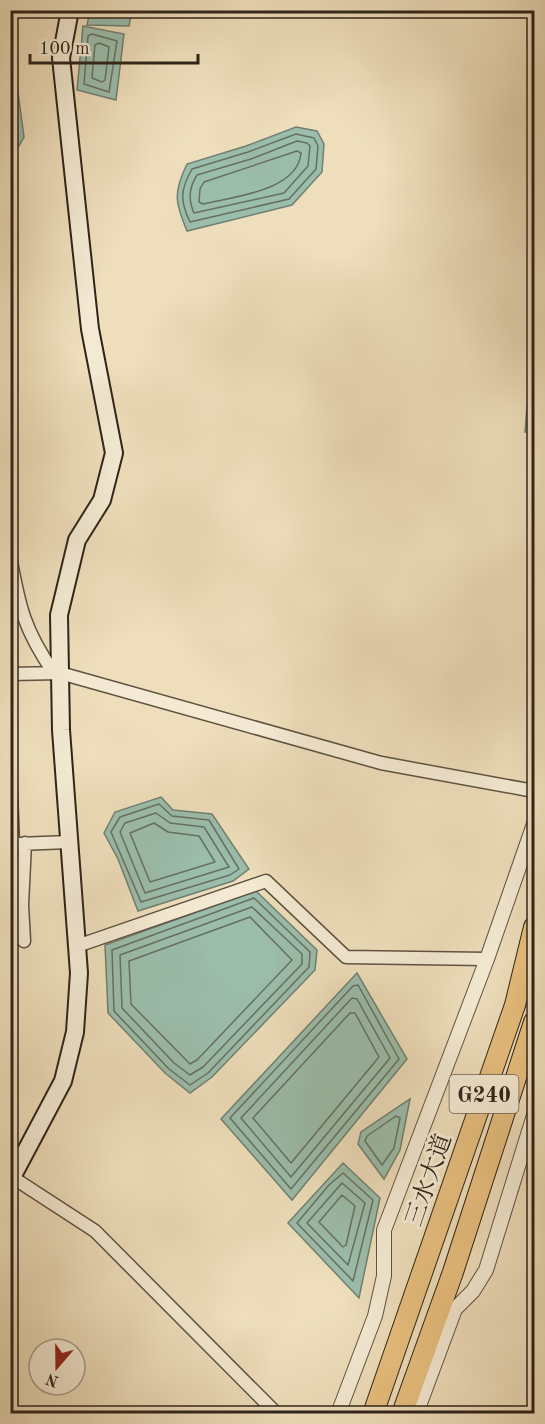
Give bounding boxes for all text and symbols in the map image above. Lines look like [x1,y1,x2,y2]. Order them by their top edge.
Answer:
scale bar [30,27,198,65]
text: 100 m [39,40,90,58]
road number: G240 [450,1075,518,1113]
street label: 三水大道 [400,1130,457,1230]
north arrow [27,1337,87,1397]
text: N [43,1369,61,1389]

